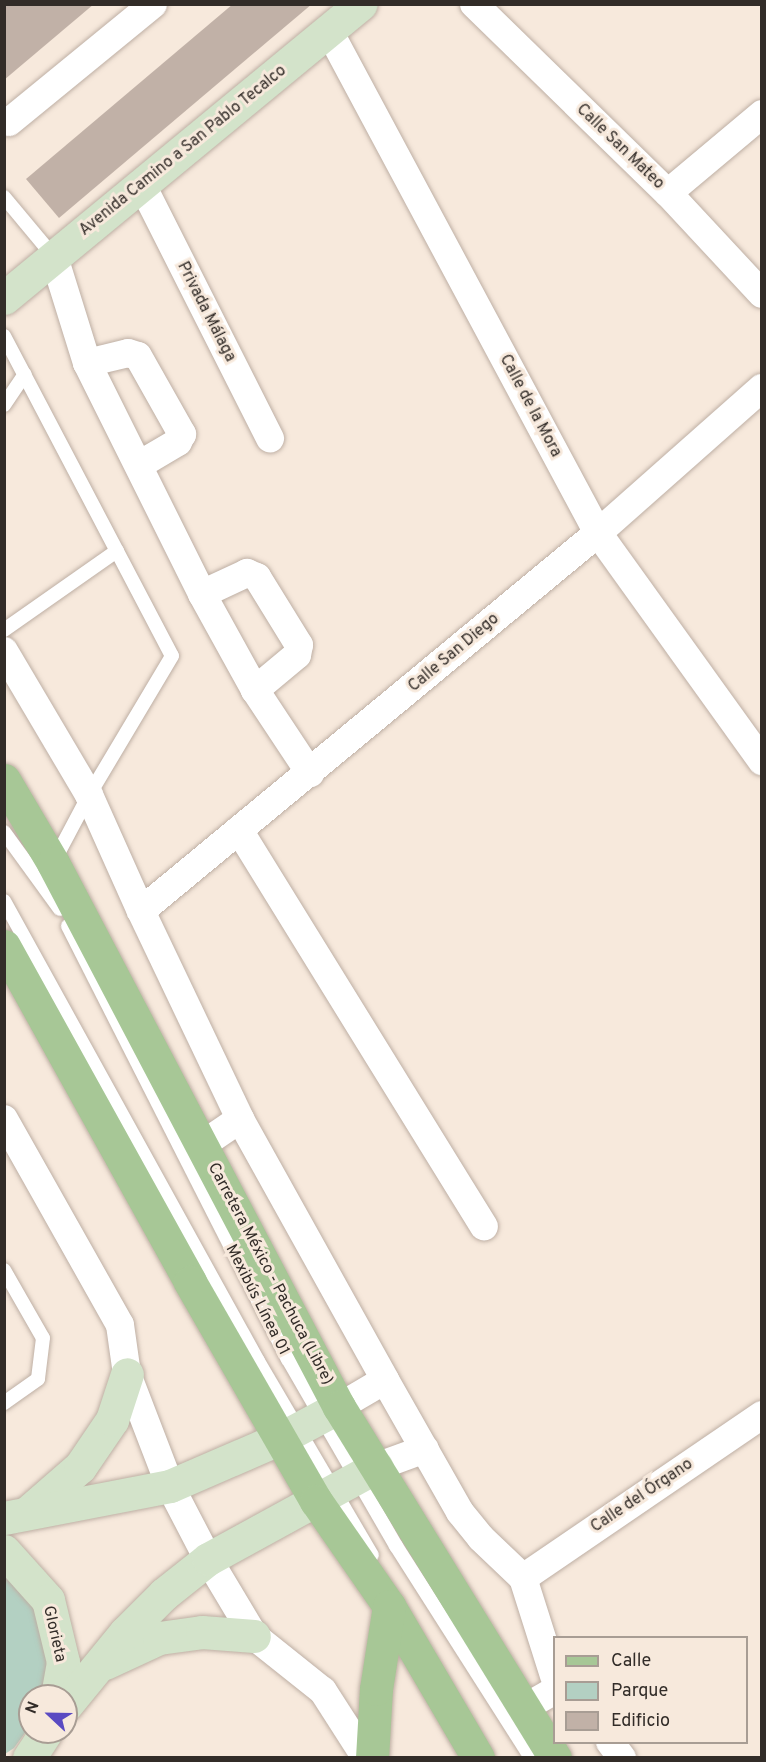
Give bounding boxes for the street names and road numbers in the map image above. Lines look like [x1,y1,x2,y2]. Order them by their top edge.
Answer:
street label: Avenida Camino a San Pablo Tecalco [75,61,291,241]
street label: Calle San Mateo [572,100,668,194]
street label: Privada Málaga [173,259,239,365]
street label: Calle de la Mora [495,351,565,461]
street label: Calle San Diego [405,610,503,696]
street label: Carretera México - Pachuca (Libre) [203,1160,337,1388]
street label: Mexibús Línea 01 [221,1241,293,1359]
street label: Calle del Órgano [587,1455,697,1537]
street label: Glorieta [38,1604,70,1664]

